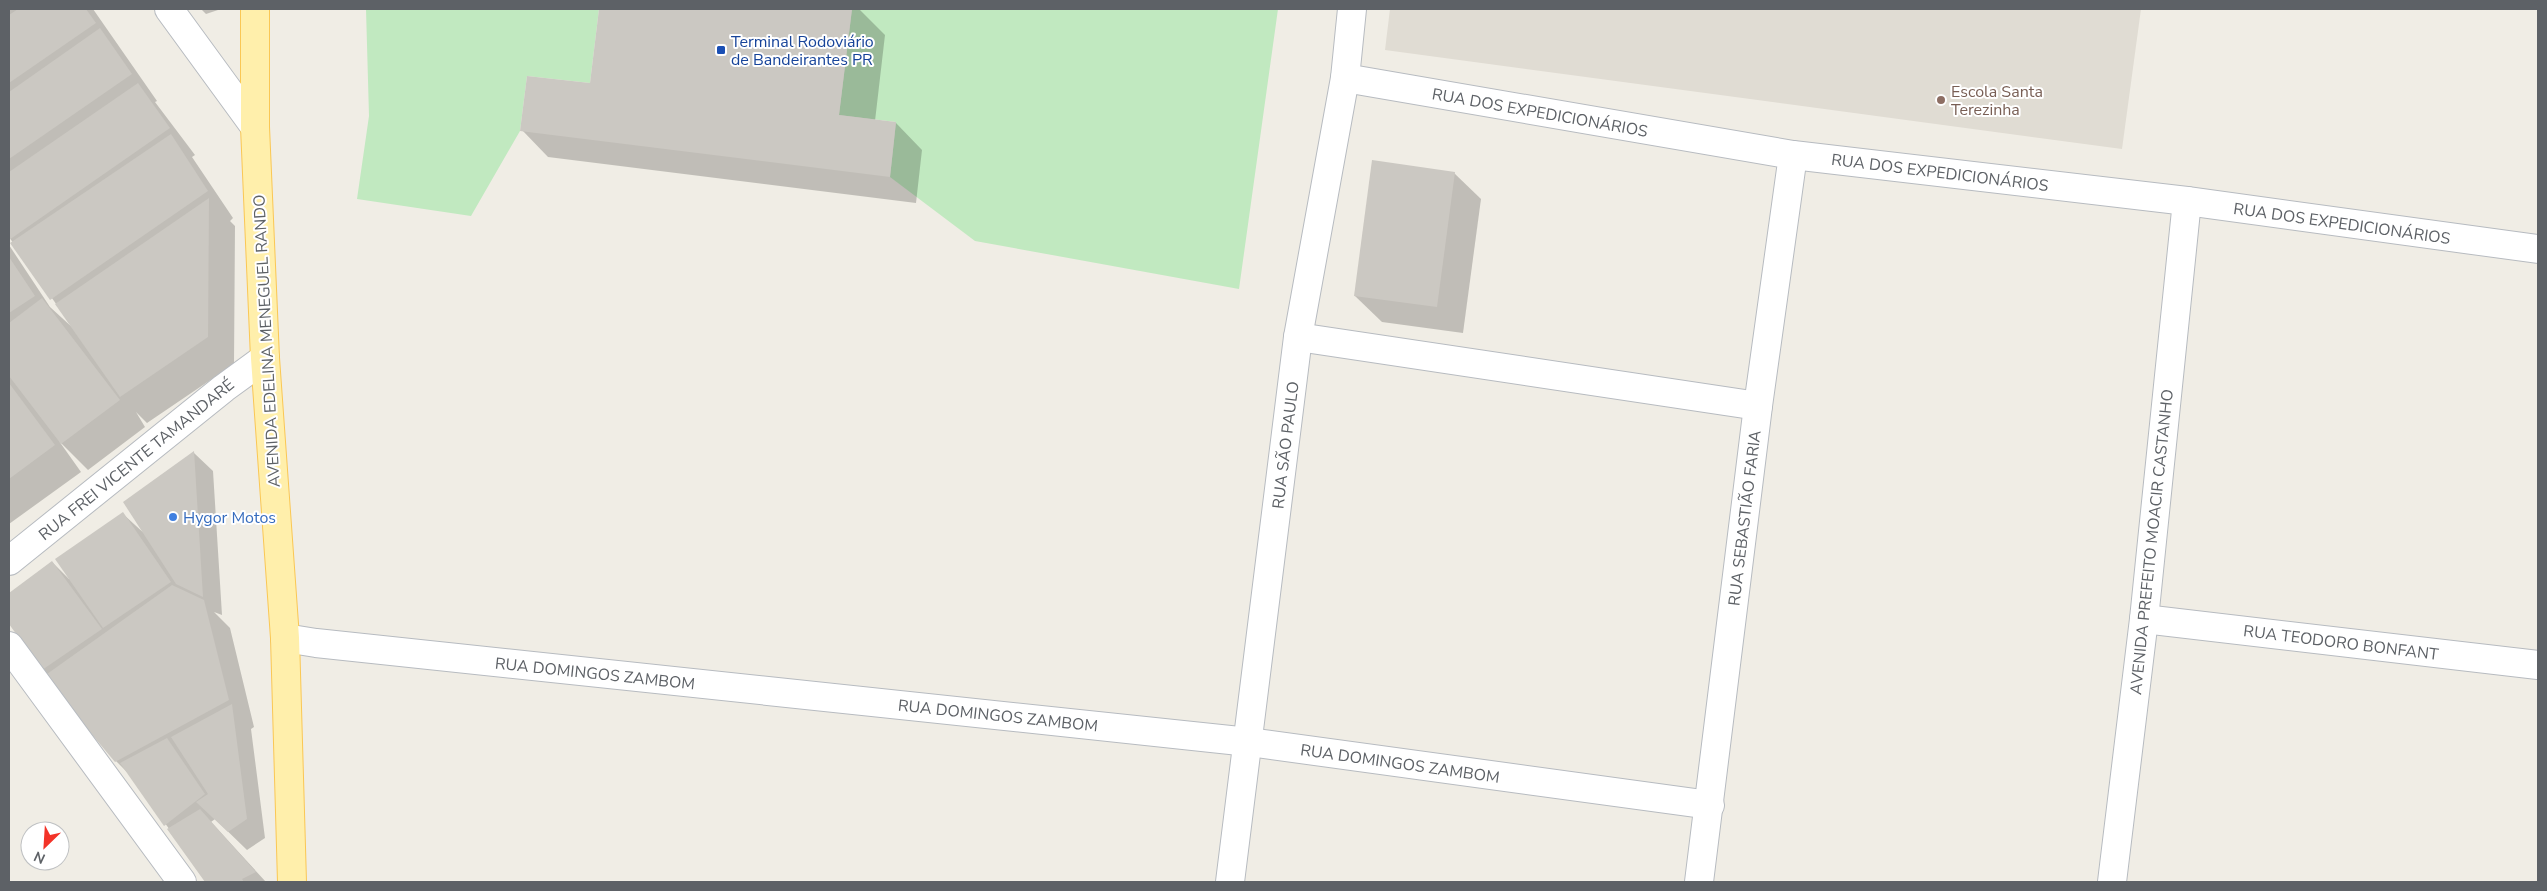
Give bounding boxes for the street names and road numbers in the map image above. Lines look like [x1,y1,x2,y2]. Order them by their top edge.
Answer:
street label: RUA DOS EXPEDICIONÁRIOS [1430,83,1650,143]
street label: RUA DOS EXPEDICIONÁRIOS [1830,149,2050,197]
street label: AVENIDA EDELINA MENEGUEL RANDO [248,194,286,488]
street label: RUA DOS EXPEDICIONÁRIOS [2232,198,2452,250]
street label: RUA FREI VICENTE TAMANDARÉ [34,374,239,546]
street label: RUA SÃO PAULO [1267,380,1305,510]
street label: AVENIDA PREFEITO MOACIR CASTANHO [2125,388,2179,696]
street label: RUA SEBASTIÃO FARIA [1723,429,1767,607]
street label: RUA TEODORO BONFANT [2242,620,2440,666]
street label: RUA DOMINGOS ZAMBOM [494,653,696,695]
street label: RUA DOMINGOS ZAMBOM [897,695,1099,737]
street label: RUA DOMINGOS ZAMBOM [1299,739,1501,789]

